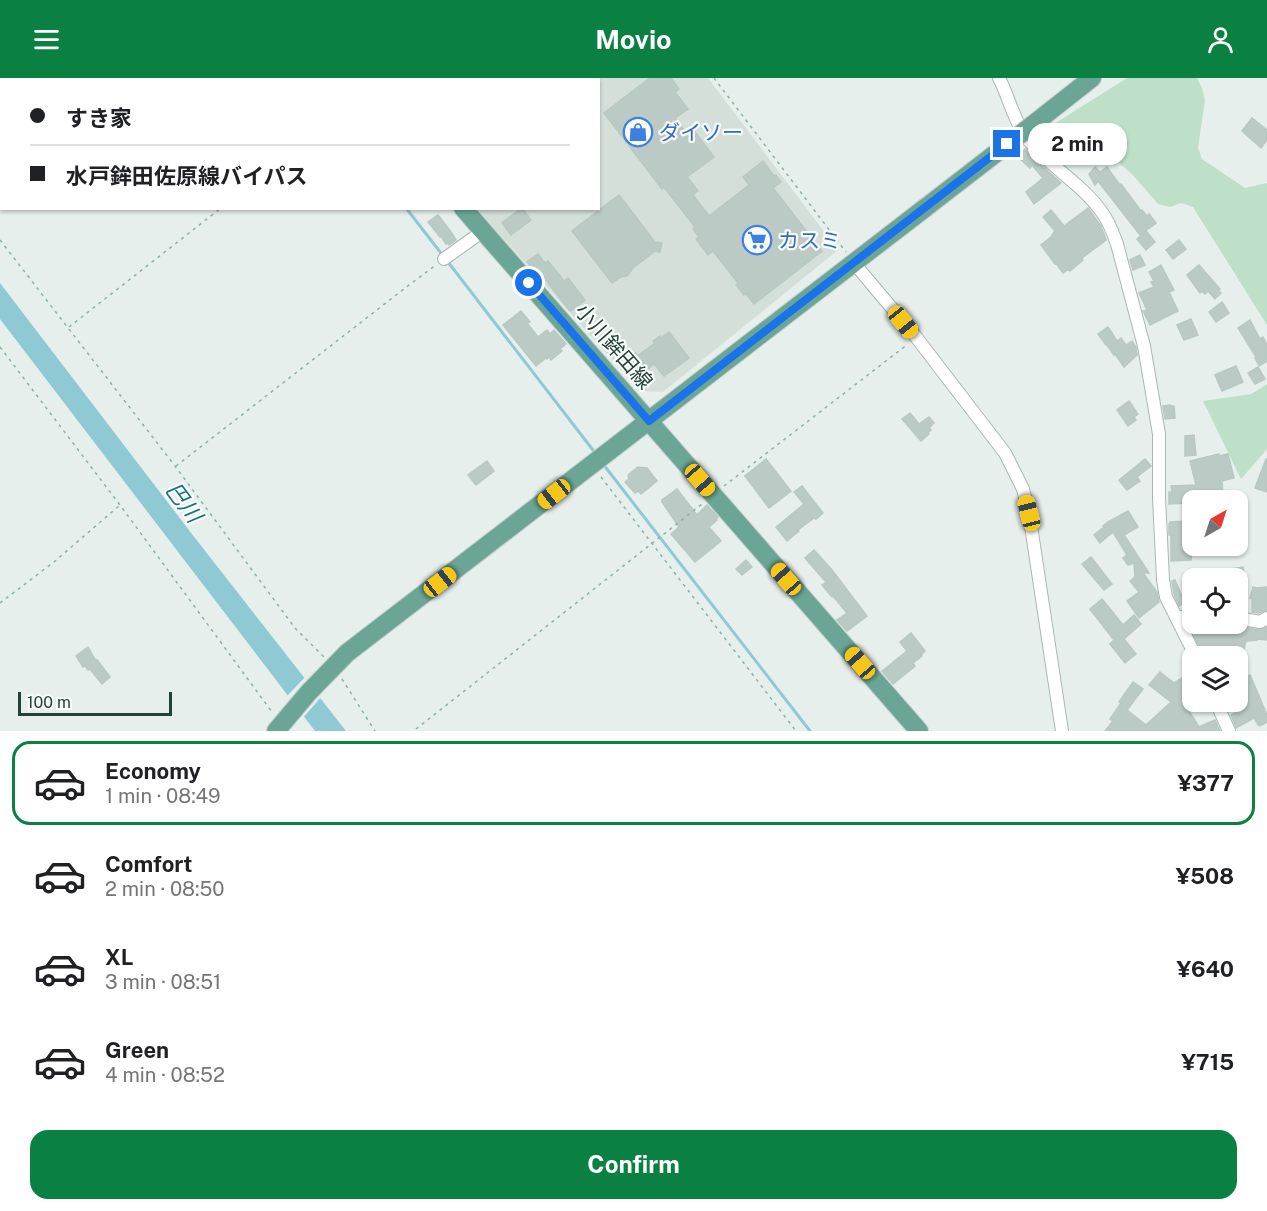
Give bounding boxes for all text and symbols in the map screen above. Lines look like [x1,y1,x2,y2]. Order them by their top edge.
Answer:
icon: menu [30,23,63,56]
text: Movio [595,23,672,55]
icon: person [1204,23,1237,56]
text: すき家 [66,105,132,131]
shop icon: ダイソー [622,116,654,148]
place label: ダイソー [659,120,743,145]
callout: 2 min [1028,123,1127,165]
route end [993,130,1020,157]
text: 2 min [1051,132,1104,156]
text: 水戸鉾田佐原線バイパス [66,163,308,189]
supermarket icon: カスミ [741,224,773,256]
place label: カスミ [778,228,841,253]
route start [515,269,542,296]
street label: 小川鉾田線 [570,298,658,394]
car [885,302,921,342]
car [681,461,719,499]
car [534,476,574,512]
water label: 巴川 [160,477,209,529]
north arrow [1182,490,1248,556]
map controls [1182,490,1248,712]
car [1016,493,1042,533]
car [767,560,805,598]
car [420,564,460,600]
button: locate [1182,568,1248,634]
car [841,644,879,682]
button: layers [1182,646,1248,712]
scale bar [18,689,172,716]
text: 100 m [27,693,71,712]
icon: car [33,756,87,810]
text: Economy [105,758,201,784]
text: ¥377 [1178,770,1234,796]
text: 1 min · 08:49 [105,784,221,808]
icon: car [33,849,87,903]
text: Comfort [105,851,192,877]
text: ¥508 [1176,863,1234,889]
text: 2 min · 08:50 [105,877,225,901]
icon: car [33,942,87,996]
text: XL [105,944,133,970]
text: ¥640 [1176,956,1234,982]
text: 3 min · 08:51 [105,970,221,994]
icon: car [33,1035,87,1089]
text: Green [105,1037,169,1063]
text: ¥715 [1181,1049,1234,1075]
text: 4 min · 08:52 [105,1063,225,1087]
button: Confirm [30,1130,1237,1199]

